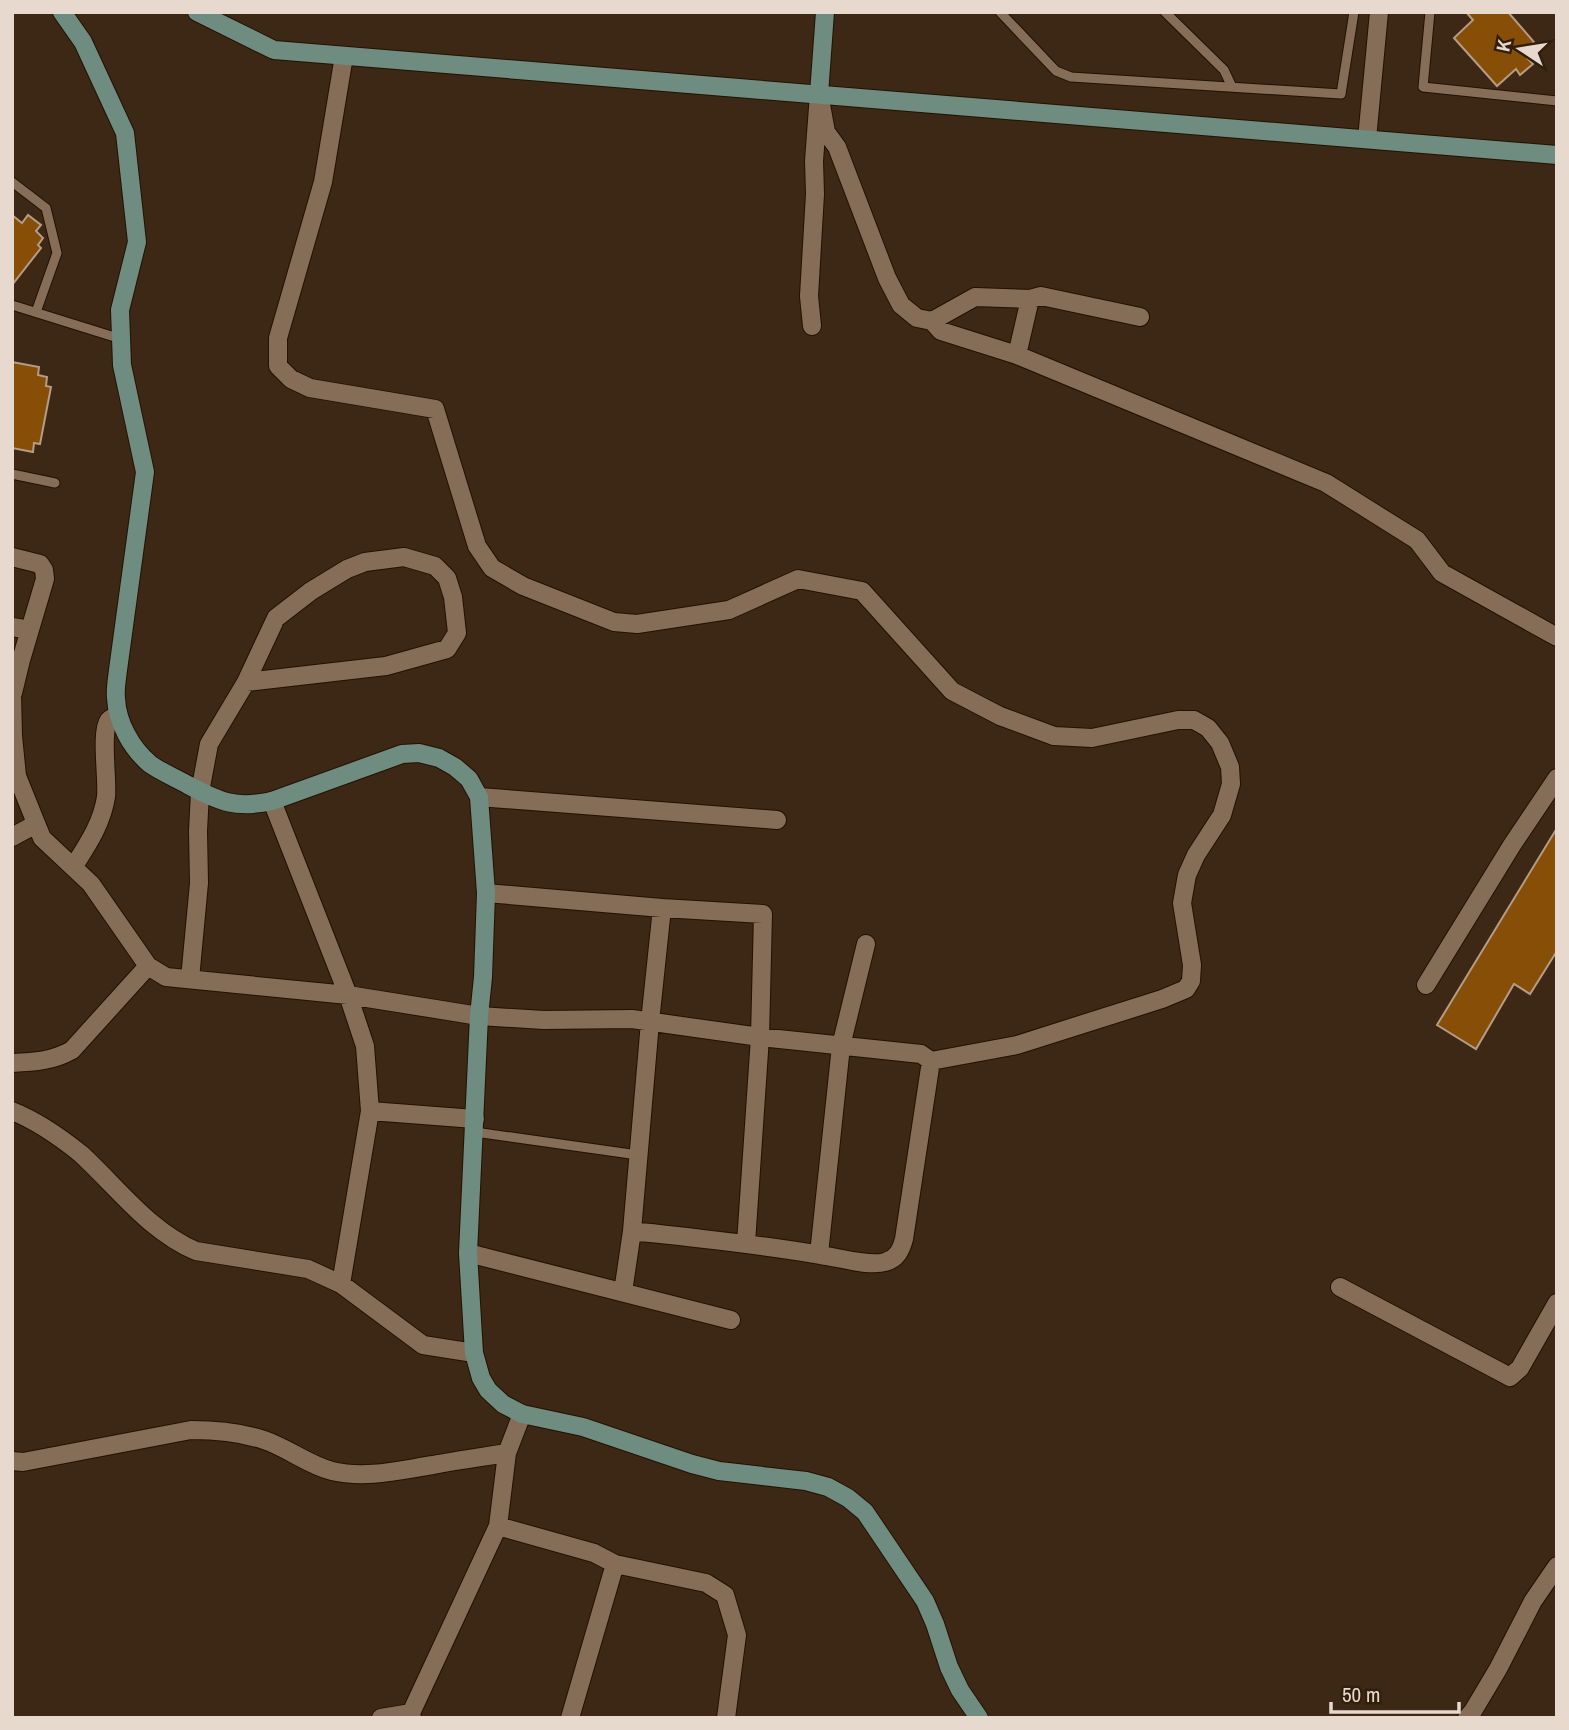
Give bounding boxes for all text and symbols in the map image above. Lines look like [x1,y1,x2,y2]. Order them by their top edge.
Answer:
north arrow [1485,14,1555,84]
text: K [1489,37,1517,54]
scale bar [1331,1670,1459,1714]
text: 50 m [1342,1680,1380,1709]

